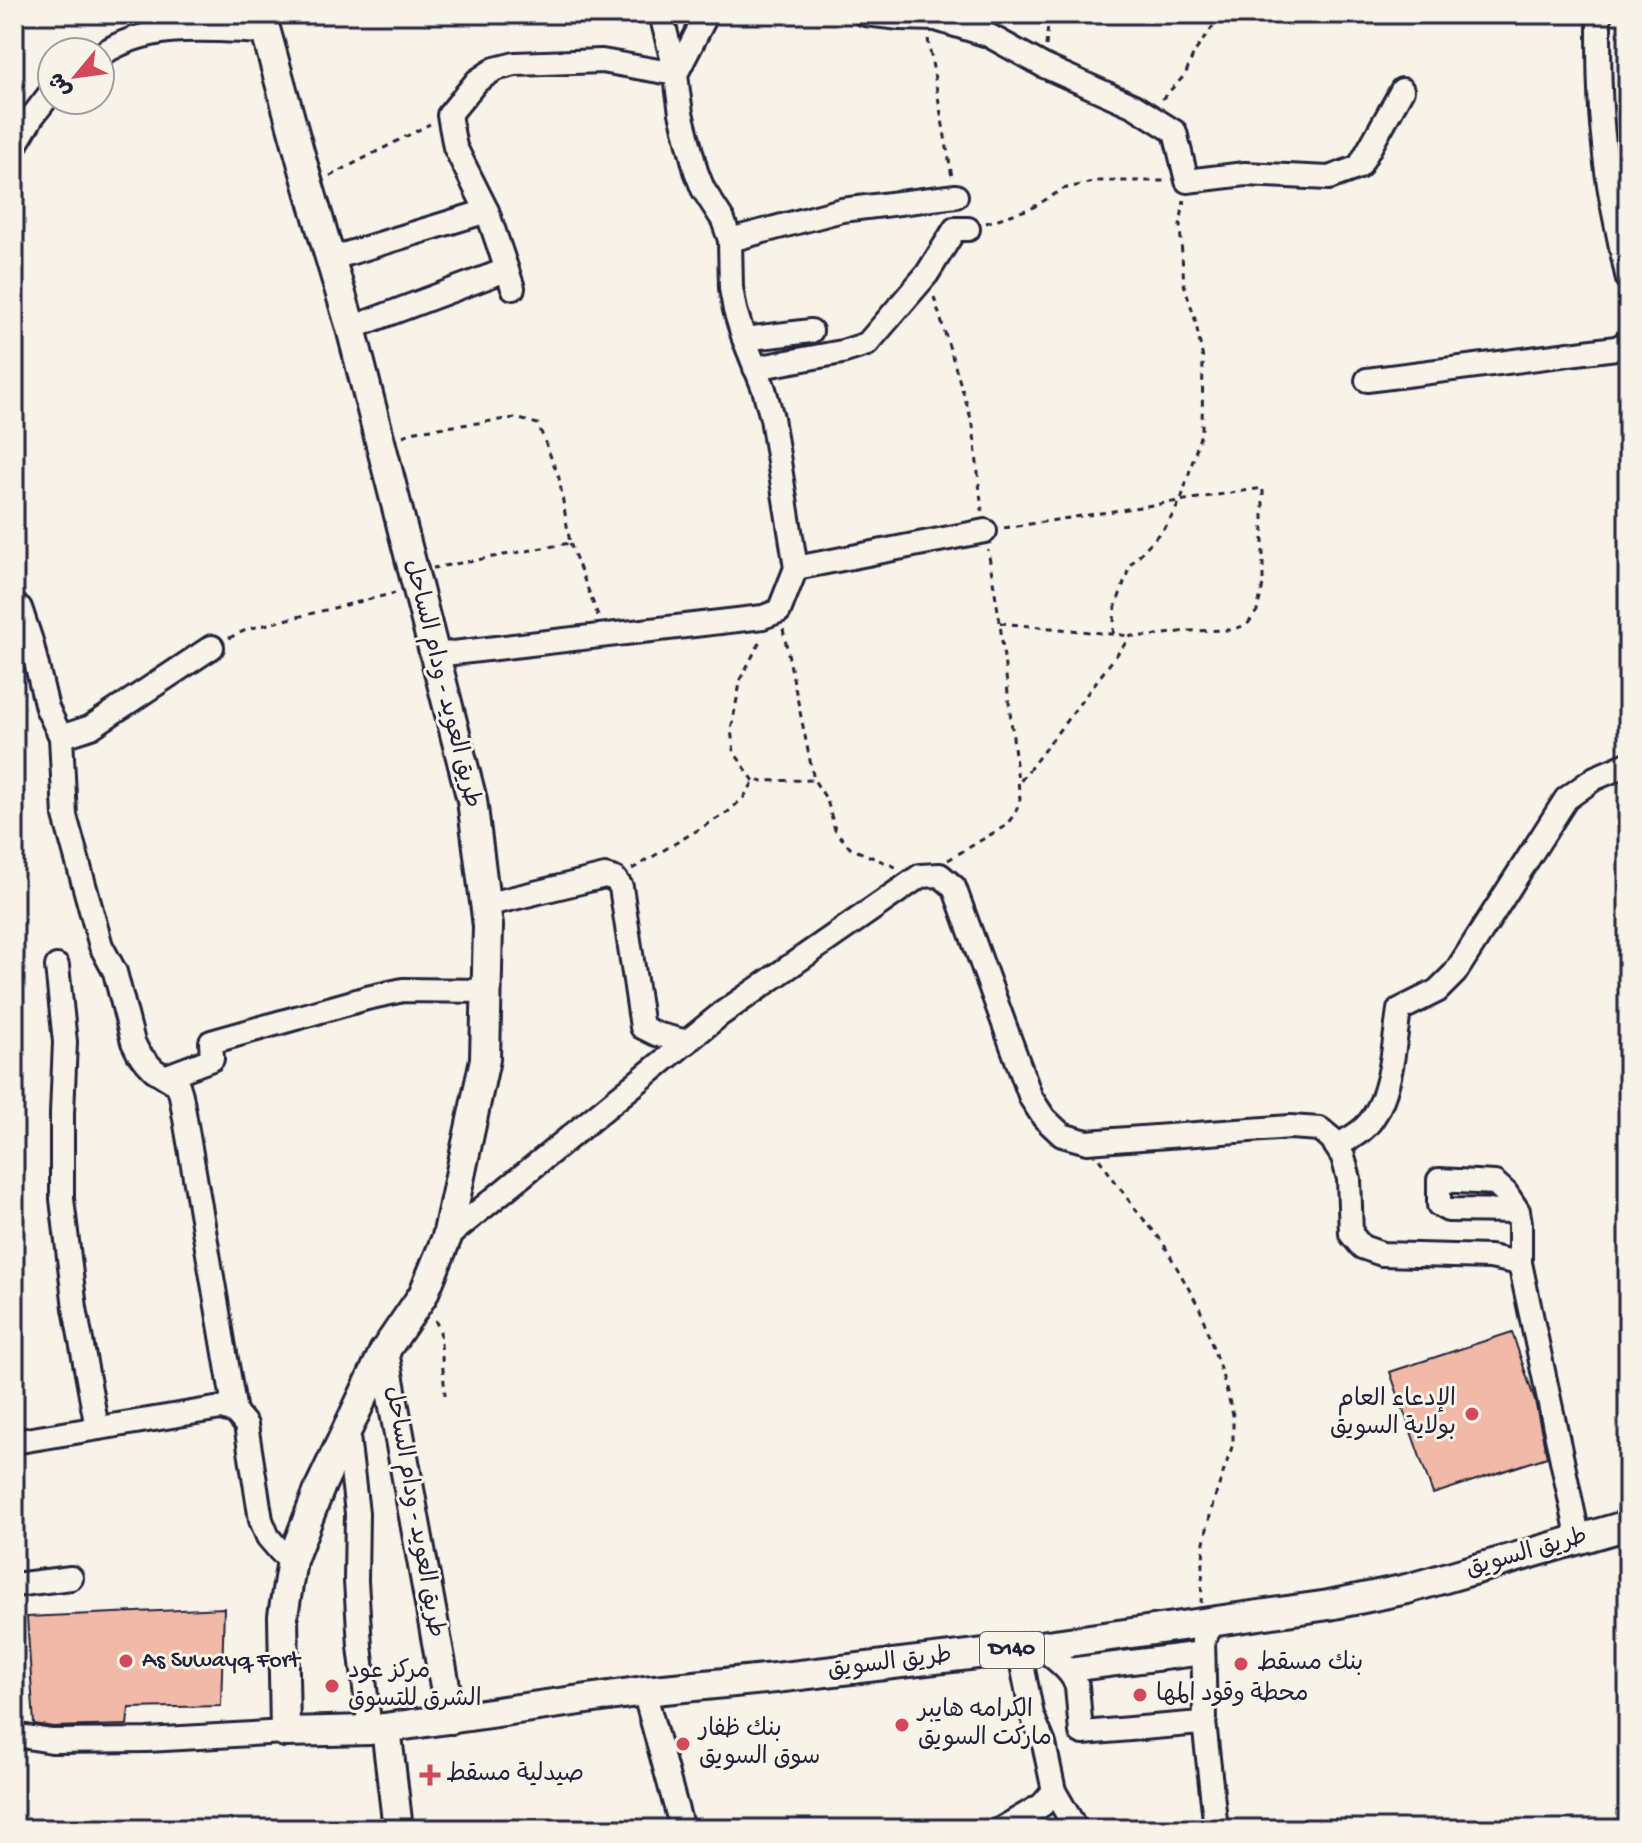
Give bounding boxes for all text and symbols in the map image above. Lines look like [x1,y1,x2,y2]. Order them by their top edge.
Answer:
north arrow [36,36,116,116]
text: ش [45,67,79,101]
street label: طريق العويد - ودام الساحل [395,557,486,812]
street label: طريق العويد - ودام الساحل [376,1384,449,1640]
place label: الإدعاء العام بولاية السويق [1330,1386,1456,1443]
marker: الإدعاء العام بولاية السويق [1463,1405,1481,1423]
street label: طريق السويق [1463,1523,1591,1585]
road number: D140 [980,1632,1044,1668]
street label: طريق السويق [826,1642,954,1686]
place label: As Suwayq Fort [142,1647,302,1676]
place label: بنك مسقط [1257,1650,1363,1679]
marker: As Suwayq Fort [117,1652,135,1670]
marker: بنك مسقط [1232,1655,1250,1673]
place label: مركز عود الشرق للتسوق [348,1658,482,1715]
marker: مركز عود الشرق للتسوق [323,1677,341,1695]
place label: محطة وقود المها [1156,1681,1308,1710]
marker: محطة وقود المها [1131,1686,1149,1704]
place label: الكرامه هايبر ماركت السويق [916,1697,1052,1754]
place label: بنك ظفار سوق السويق [697,1716,820,1773]
marker: الكرامه هايبر ماركت السويق [893,1716,911,1734]
marker: بنك ظفار سوق السويق [674,1735,692,1753]
place label: صيدلية مسقط [446,1761,584,1790]
marker: صيدلية مسقط [421,1766,439,1784]

